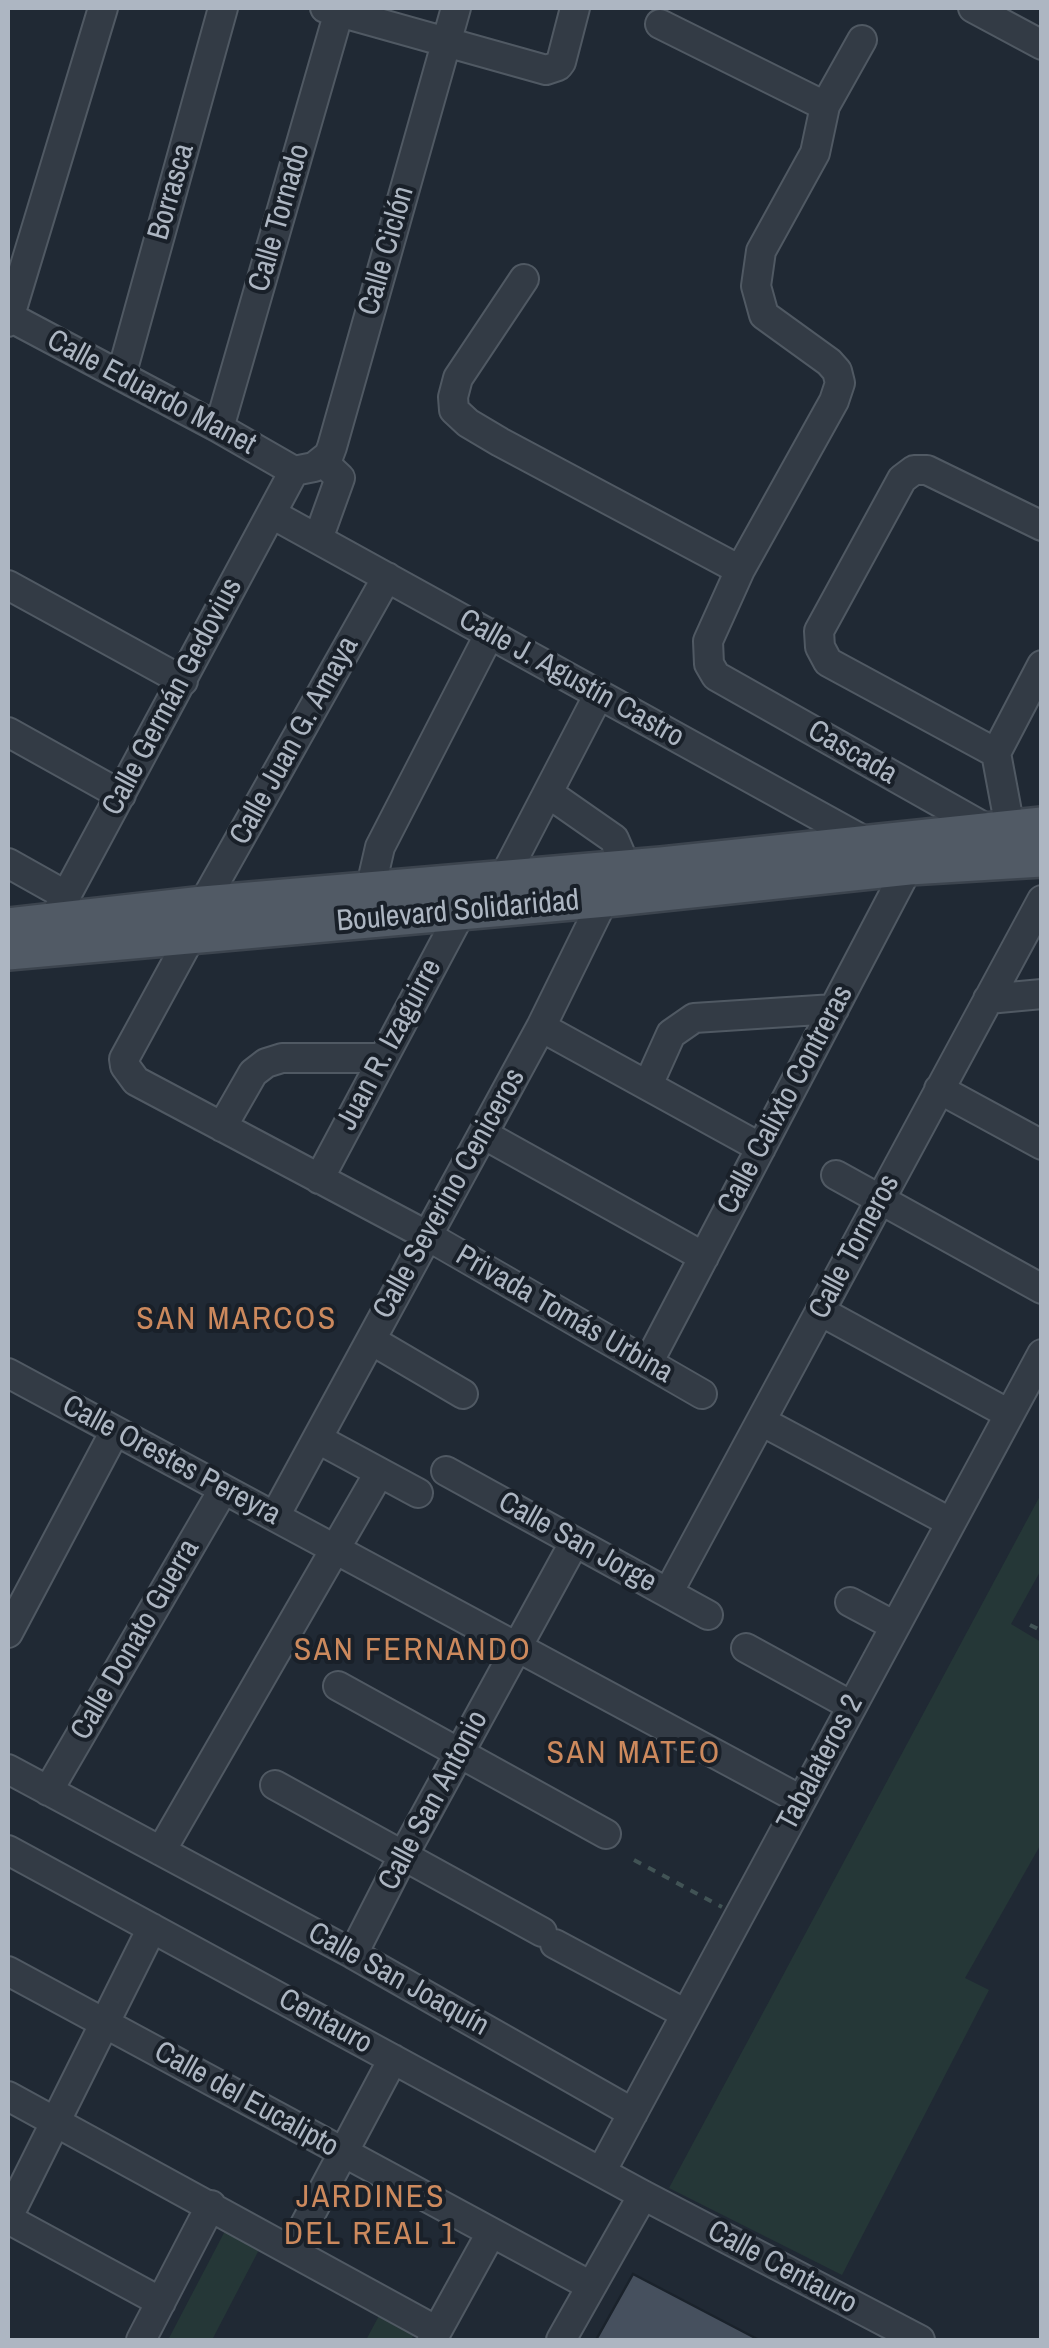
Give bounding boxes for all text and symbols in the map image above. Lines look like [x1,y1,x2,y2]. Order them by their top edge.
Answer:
street label: Borrasca [141,140,203,244]
street label: Calle Tornado [242,140,318,296]
street label: Calle Ciclón [351,182,423,320]
street label: Calle Eduardo Manet [41,323,261,463]
street label: Calle Germán Gedovius [95,572,251,822]
street label: Calle J. Agustín Castro [452,602,690,756]
street label: Calle Juan G. Amaya [223,631,367,851]
street label: Cascada [801,713,903,793]
street label: Boulevard Solidaridad [335,883,581,941]
street label: Juan R. Izaguirre [330,953,450,1137]
street label: Calle Calixto Contreras [710,979,862,1221]
street label: Calle Severino Ceniceros [366,1063,534,1325]
street label: Calle Torneros [802,1169,908,1325]
street label: Privada Tomás Urbina [449,1238,679,1392]
district label: SAN MARCOS [136,1301,338,1339]
street label: Calle Orestes Pereyra [56,1388,286,1534]
street label: Calle San Jorge [492,1485,662,1601]
street label: Calle Donato Guerra [64,1533,208,1747]
district label: SAN FERNANDO [294,1632,532,1670]
street label: Tabalateros 2 [770,1689,872,1837]
street label: Calle San Antonio [372,1705,496,1897]
district label: SAN MATEO [546,1735,722,1773]
street label: Calle San Joaquín [301,1916,495,2044]
street label: Centauro [272,1982,378,2062]
street label: Calle del Eucalipto [148,2035,344,2165]
district label: JARDINES DEL REAL 1 [284,2179,458,2254]
street label: Calle Centauro [701,2214,863,2322]

